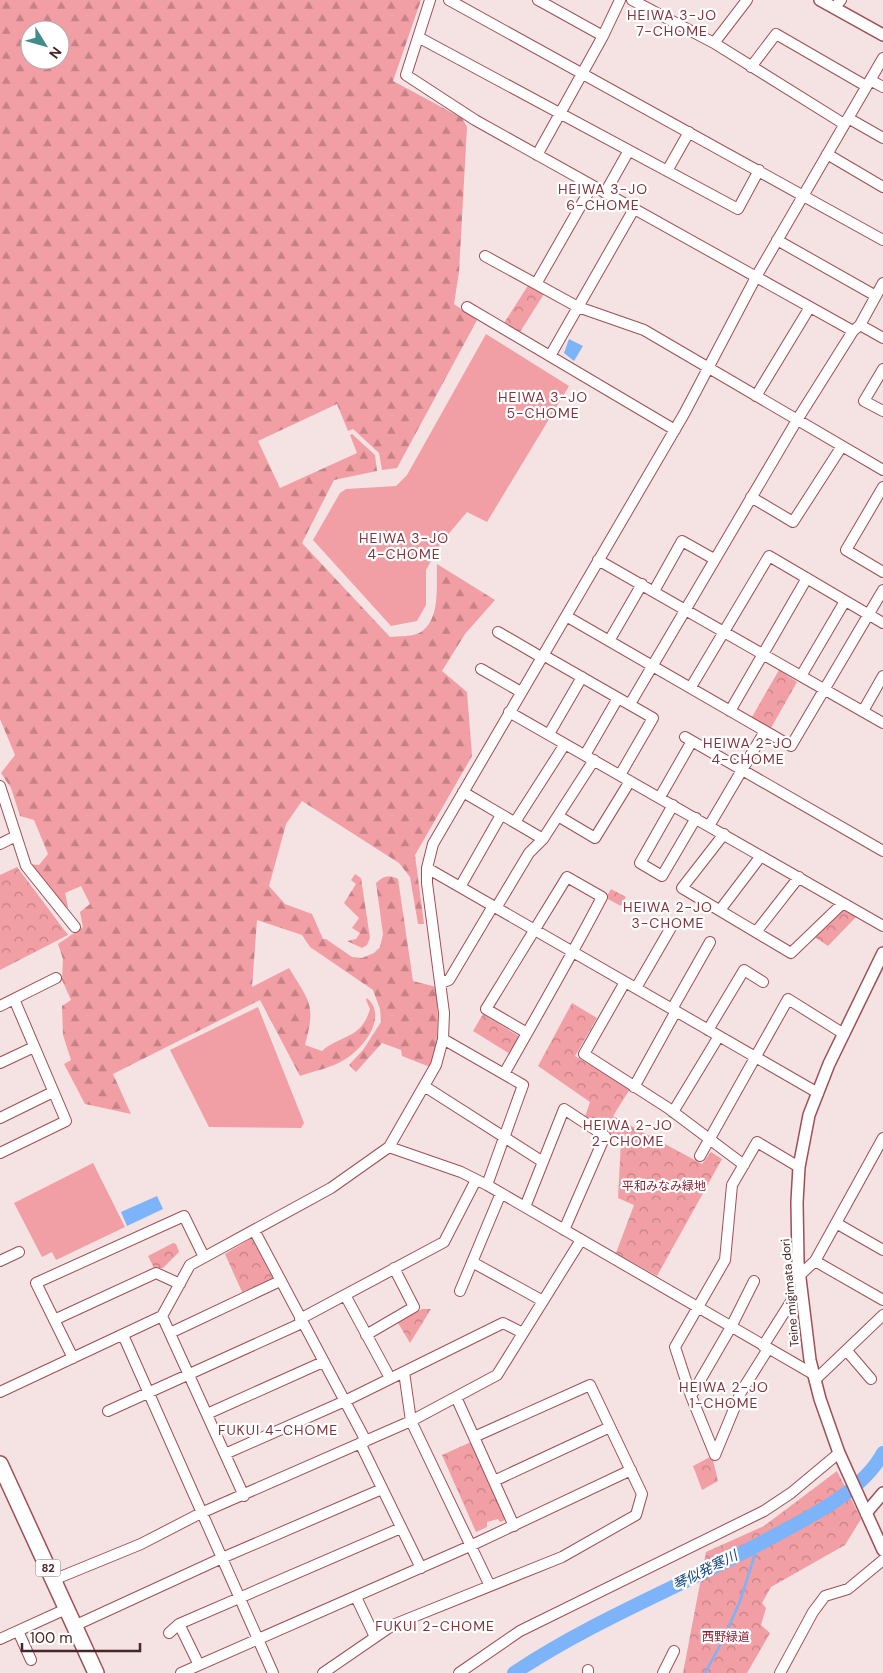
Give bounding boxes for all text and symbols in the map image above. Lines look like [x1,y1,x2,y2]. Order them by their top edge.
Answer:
district label: HEIWA 3-JO 7-CHOME [627,6,717,40]
north arrow [20,20,70,70]
text: N [45,43,66,62]
district label: HEIWA 3-JO 6-CHOME [558,180,648,214]
district label: HEIWA 3-JO 5-CHOME [498,388,588,422]
district label: HEIWA 3-JO 4-CHOME [359,529,449,563]
district label: HEIWA 2-JO 4-CHOME [703,734,793,768]
district label: HEIWA 2-JO 3-CHOME [623,898,713,932]
district label: HEIWA 2-JO 2-CHOME [583,1116,673,1150]
park label: 平和みなみ緑地 [622,1178,706,1194]
street label: Teine migimata dori [777,1238,803,1348]
district label: HEIWA 2-JO 1-CHOME [679,1378,769,1412]
district label: FUKUI 4-CHOME [218,1421,338,1439]
water label: 琴似発寒川 [670,1545,742,1594]
road number: 82 [36,1560,60,1576]
district label: FUKUI 2-CHOME [375,1617,495,1635]
scale bar [22,1620,140,1652]
text: 100 m [30,1628,73,1648]
park label: 西野緑道 [702,1629,750,1645]

